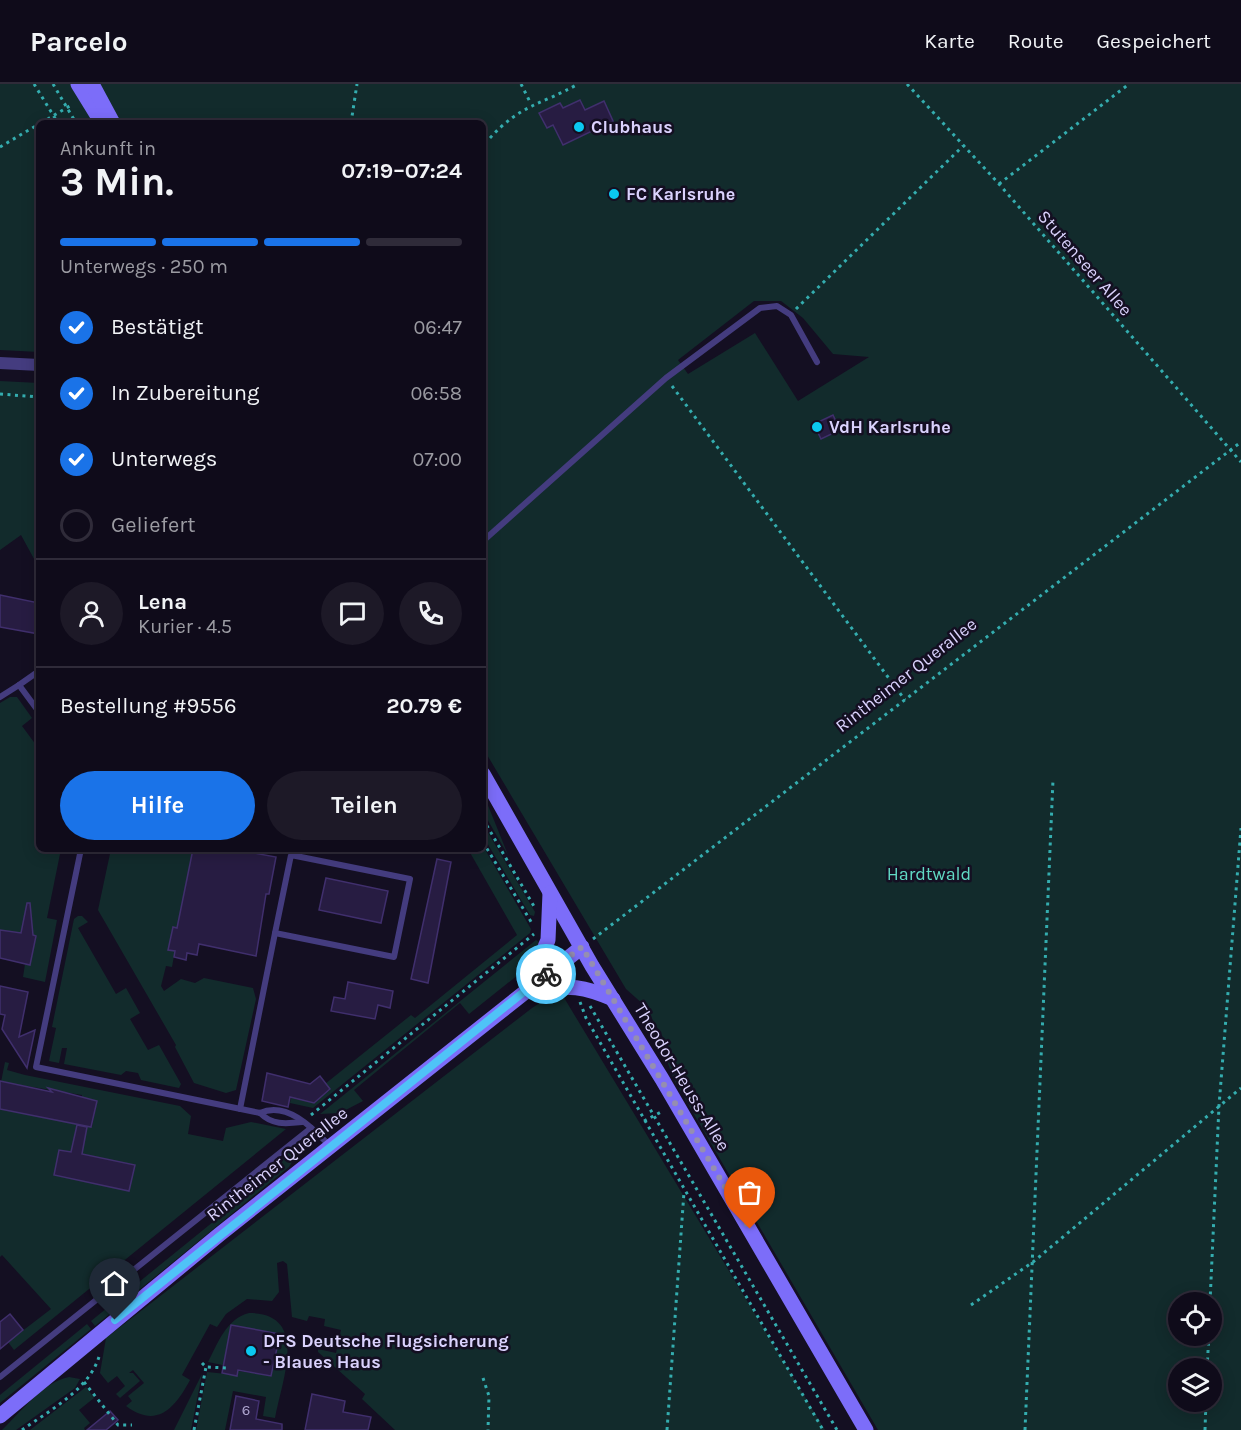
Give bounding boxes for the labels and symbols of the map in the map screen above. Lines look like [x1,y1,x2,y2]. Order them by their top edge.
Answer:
place label: Clubhaus [591,116,673,138]
marker: Clubhaus [572,120,586,134]
place label: FC Karlsruhe [626,183,735,205]
marker: FC Karlsruhe [607,187,621,201]
street label: Stutenseer Allee [1033,206,1137,320]
place label: VdH Karlsruhe [829,416,951,438]
marker: VdH Karlsruhe [810,420,824,434]
street label: Rintheimer Querallee [831,613,981,737]
park label: Hardtwald [887,863,971,885]
courier [516,944,576,1004]
street label: Theodor-Heuss-Allee [629,999,735,1155]
street label: Rintheimer Querallee [202,1102,352,1226]
pin [724,1167,775,1229]
pin [89,1258,140,1320]
place label: DFS Deutsche Flugsicherung - Blaues Haus [263,1330,509,1373]
marker: DFS Deutsche Flugsicherung - Blaues Haus [244,1344,258,1358]
house number: 6 [242,1401,250,1419]

